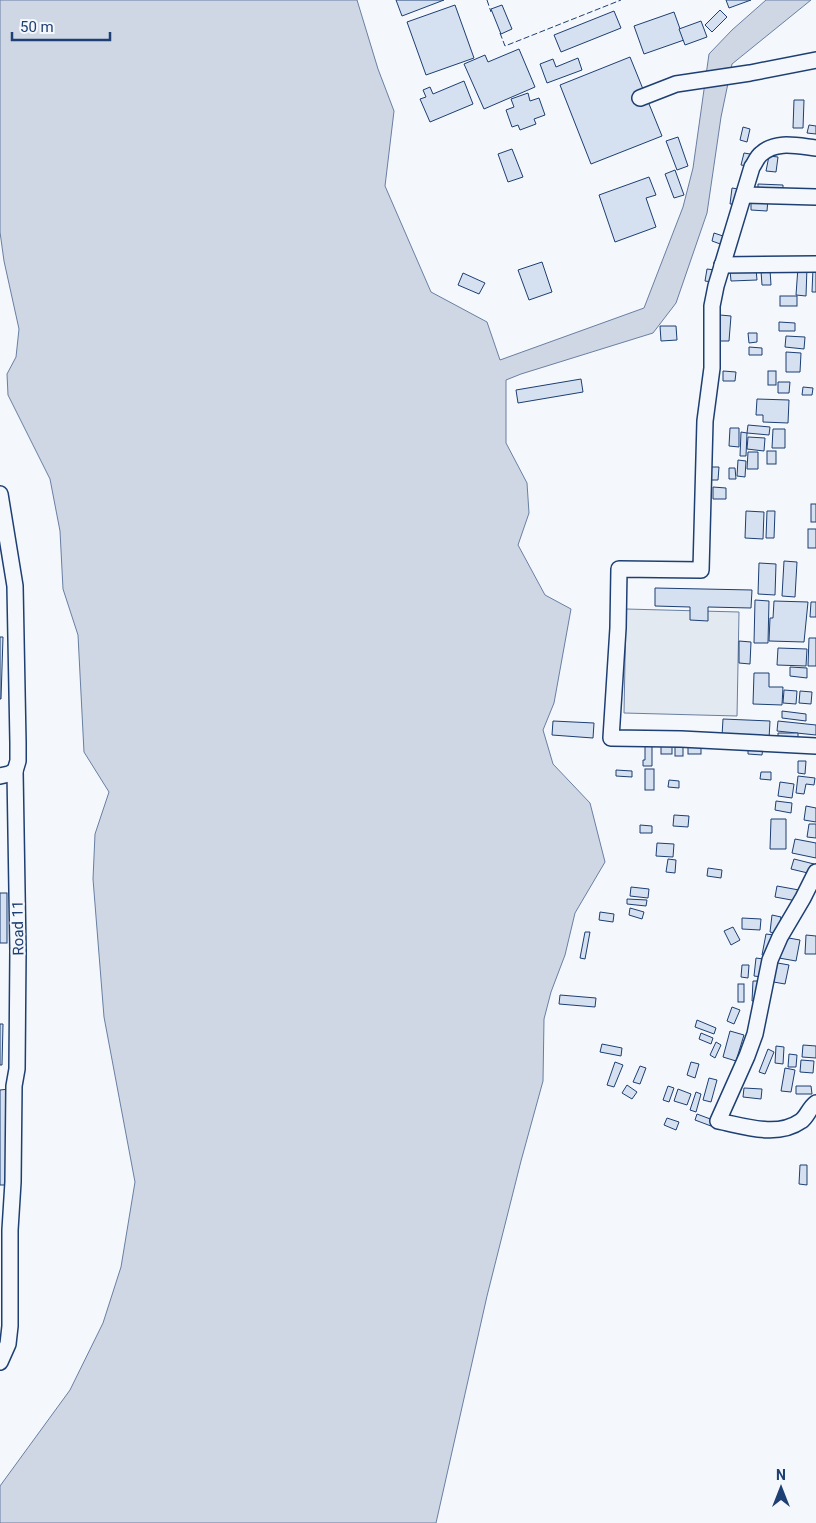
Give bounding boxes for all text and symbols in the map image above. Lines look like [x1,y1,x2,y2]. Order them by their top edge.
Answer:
scale bar [12,10,110,42]
text: 50 m [20,18,54,36]
street label: Road 11 [9,900,27,956]
north arrow [756,1463,806,1513]
text: N [776,1467,786,1483]

